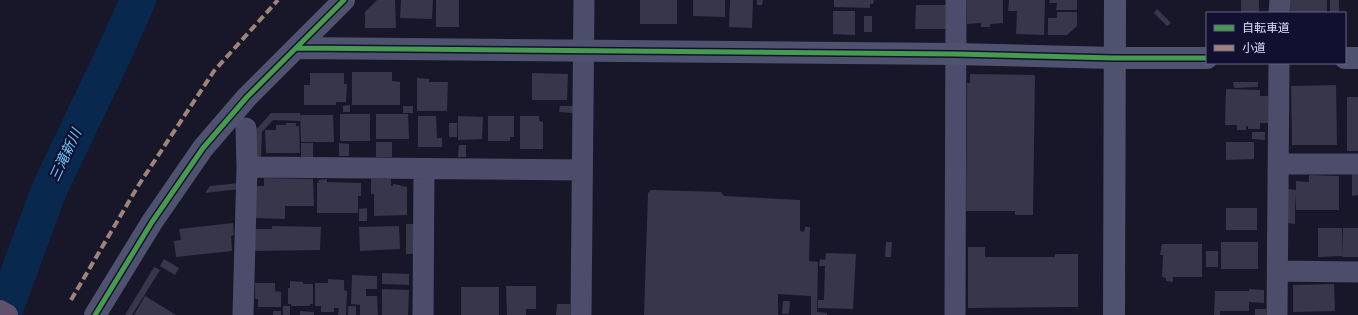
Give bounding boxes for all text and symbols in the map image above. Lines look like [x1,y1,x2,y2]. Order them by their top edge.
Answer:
legend [1206,12,1346,64]
text: 自転車道 [1242,21,1290,35]
text: 小道 [1242,41,1266,55]
water label: 三滝新川 [46,124,85,184]

